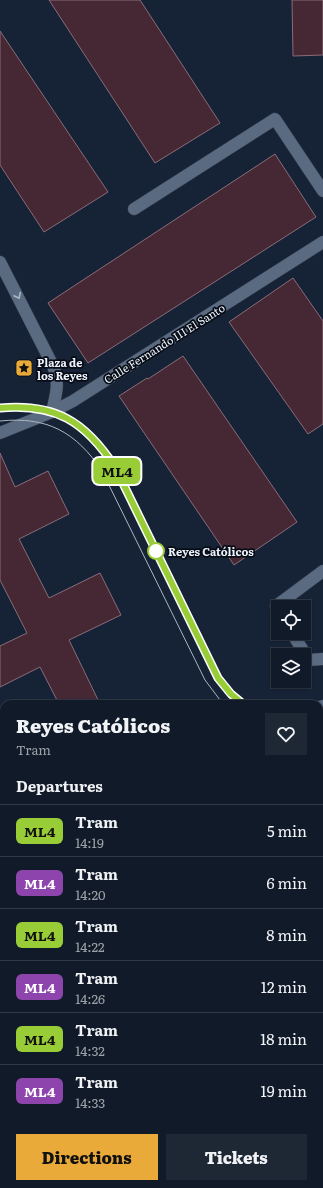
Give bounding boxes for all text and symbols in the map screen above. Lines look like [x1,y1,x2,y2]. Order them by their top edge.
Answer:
one-way arrow [13,292,20,300]
street label: Calle Fernando III El Santo [100,299,228,387]
place label: Plaza de los Reyes [37,354,88,383]
place icon: Plaza de los Reyes [14,358,34,378]
line badge: ML4 [94,458,140,484]
text: ML4 [101,461,133,481]
marker: Reyes Católicos [147,542,165,560]
place label: Reyes Católicos [168,543,254,559]
map controls [271,600,311,688]
button: locate [271,600,311,640]
button: layers [271,648,311,688]
text: Reyes Católicos [16,711,170,739]
button: heart [265,713,307,755]
text: Tram [16,740,51,759]
text: Departures [16,774,103,797]
text: Tram [75,810,118,833]
text: 5 min [267,819,307,842]
text: ML4 [24,821,55,841]
text: 14:19 [75,833,104,852]
text: Tram [75,862,118,885]
text: 6 min [266,871,307,894]
text: ML4 [24,873,55,893]
text: 14:20 [75,885,106,904]
text: Tram [75,914,118,937]
text: 8 min [266,923,307,946]
text: ML4 [24,925,55,945]
text: 14:22 [75,937,105,956]
text: Tram [75,966,118,989]
text: 12 min [261,975,307,998]
text: ML4 [24,977,55,997]
text: 14:26 [75,989,105,1008]
text: Tram [75,1018,118,1041]
text: 18 min [260,1027,307,1050]
text: ML4 [24,1029,55,1049]
text: 14:32 [75,1041,105,1060]
text: Tram [75,1070,118,1093]
text: 19 min [261,1079,307,1102]
text: ML4 [24,1081,55,1101]
text: 14:33 [75,1093,105,1112]
button: Directions [16,1134,158,1180]
button: Tickets [166,1134,307,1180]

